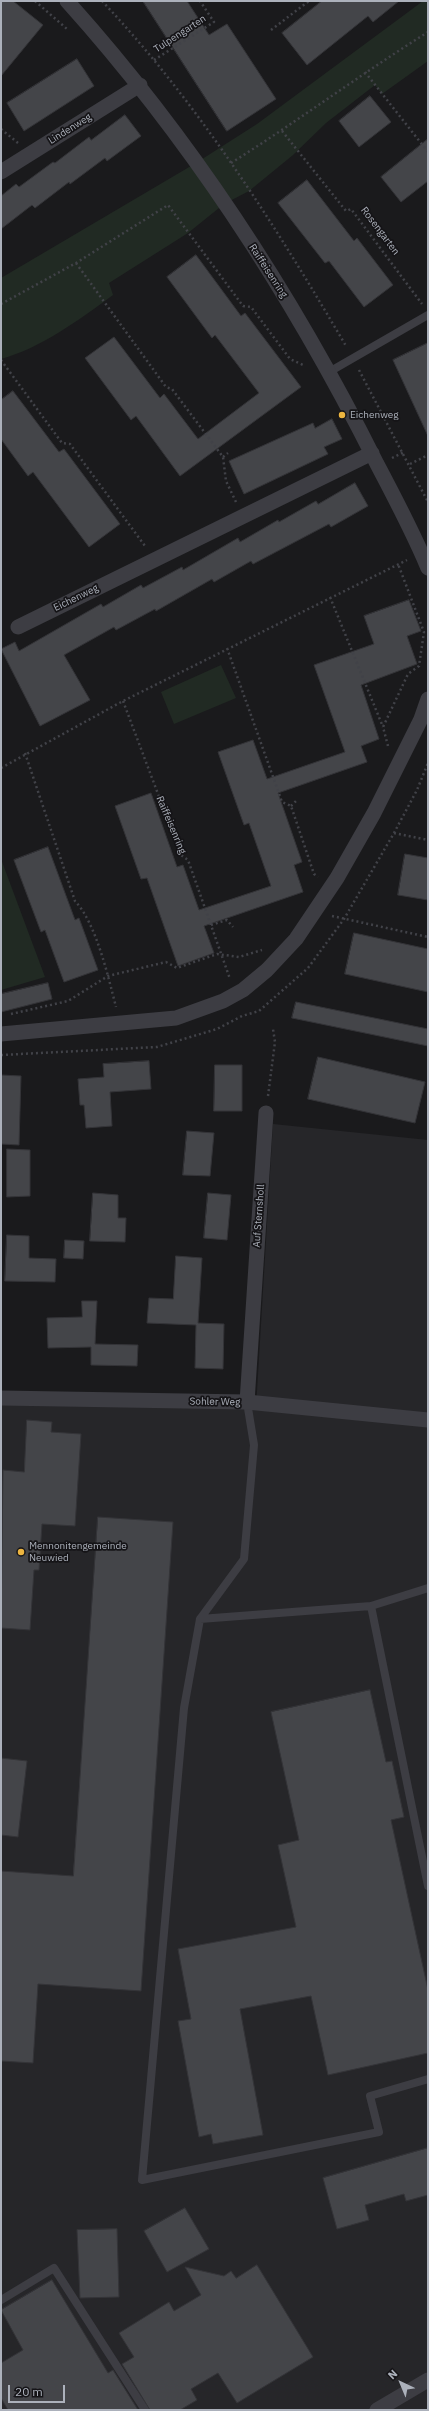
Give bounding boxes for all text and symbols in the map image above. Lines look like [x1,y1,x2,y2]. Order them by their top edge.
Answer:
street label: Tulpengarten [152,13,208,55]
street label: Lindenweg [46,111,94,147]
street label: Rosengarten [358,205,402,257]
street label: Raiffeisenring [246,242,290,300]
place label: Eichenweg [350,409,399,421]
marker: Eichenweg [337,410,347,420]
street label: Eichenweg [52,582,100,614]
street label: Raiffeisenring [153,794,189,856]
street label: Auf Sternsholl [251,1184,267,1248]
street label: Sohler Weg [189,1396,241,1408]
place label: Mennonitengemeinde Neuwied [29,1540,127,1564]
marker: Mennonitengemeinde Neuwied [16,1547,26,1557]
north arrow [381,2363,421,2403]
text: N [385,2367,400,2382]
scale bar [10,2377,67,2403]
text: 20 m [15,2384,43,2399]

